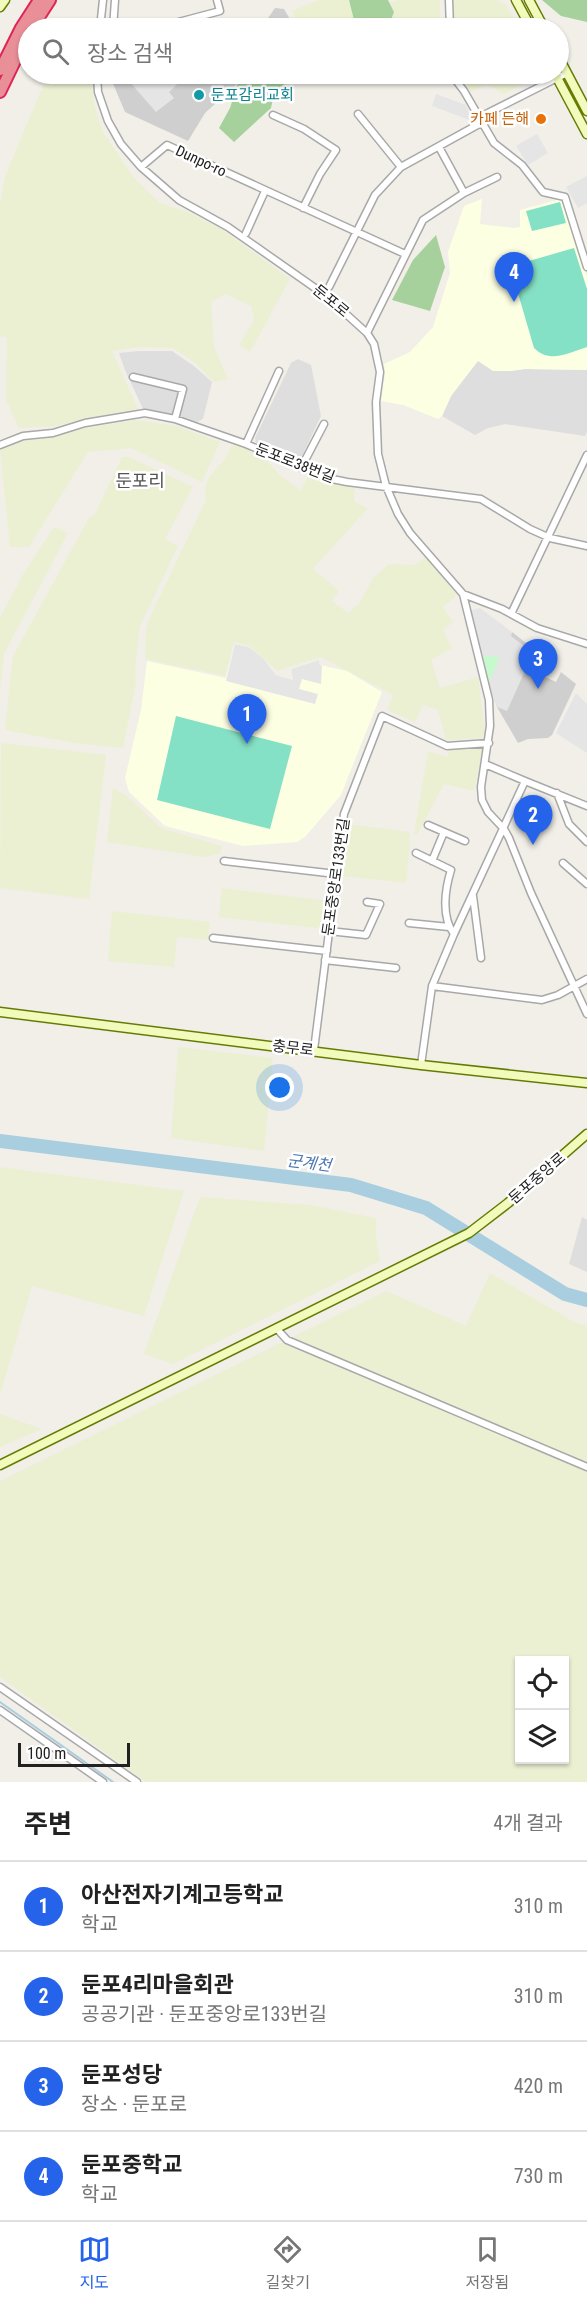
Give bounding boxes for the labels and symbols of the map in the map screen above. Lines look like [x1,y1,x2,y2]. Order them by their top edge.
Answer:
place label: 둔포감리교회 [211,86,294,104]
marker: 둔포감리교회 [192,88,206,102]
place label: 카페 든해 [470,110,529,128]
marker: 카페 든해 [534,112,548,126]
street label: Dunpo-ro [173,141,229,181]
pin: 4 [494,252,534,302]
street label: 둔포로 [309,281,353,321]
street label: 둔포로38번길 [253,440,337,486]
district label: 둔포리 [115,470,165,491]
pin: 3 [518,640,558,689]
pin: 1 [228,694,266,744]
pin: 2 [514,796,552,845]
street label: 둔포중앙로133번길 [319,817,353,937]
street label: 충무로 [271,1037,315,1059]
your location [265,1073,294,1102]
street label: 둔포중앙로 [505,1149,569,1207]
water label: 군계천 [286,1151,334,1175]
scale bar [18,1740,130,1768]

